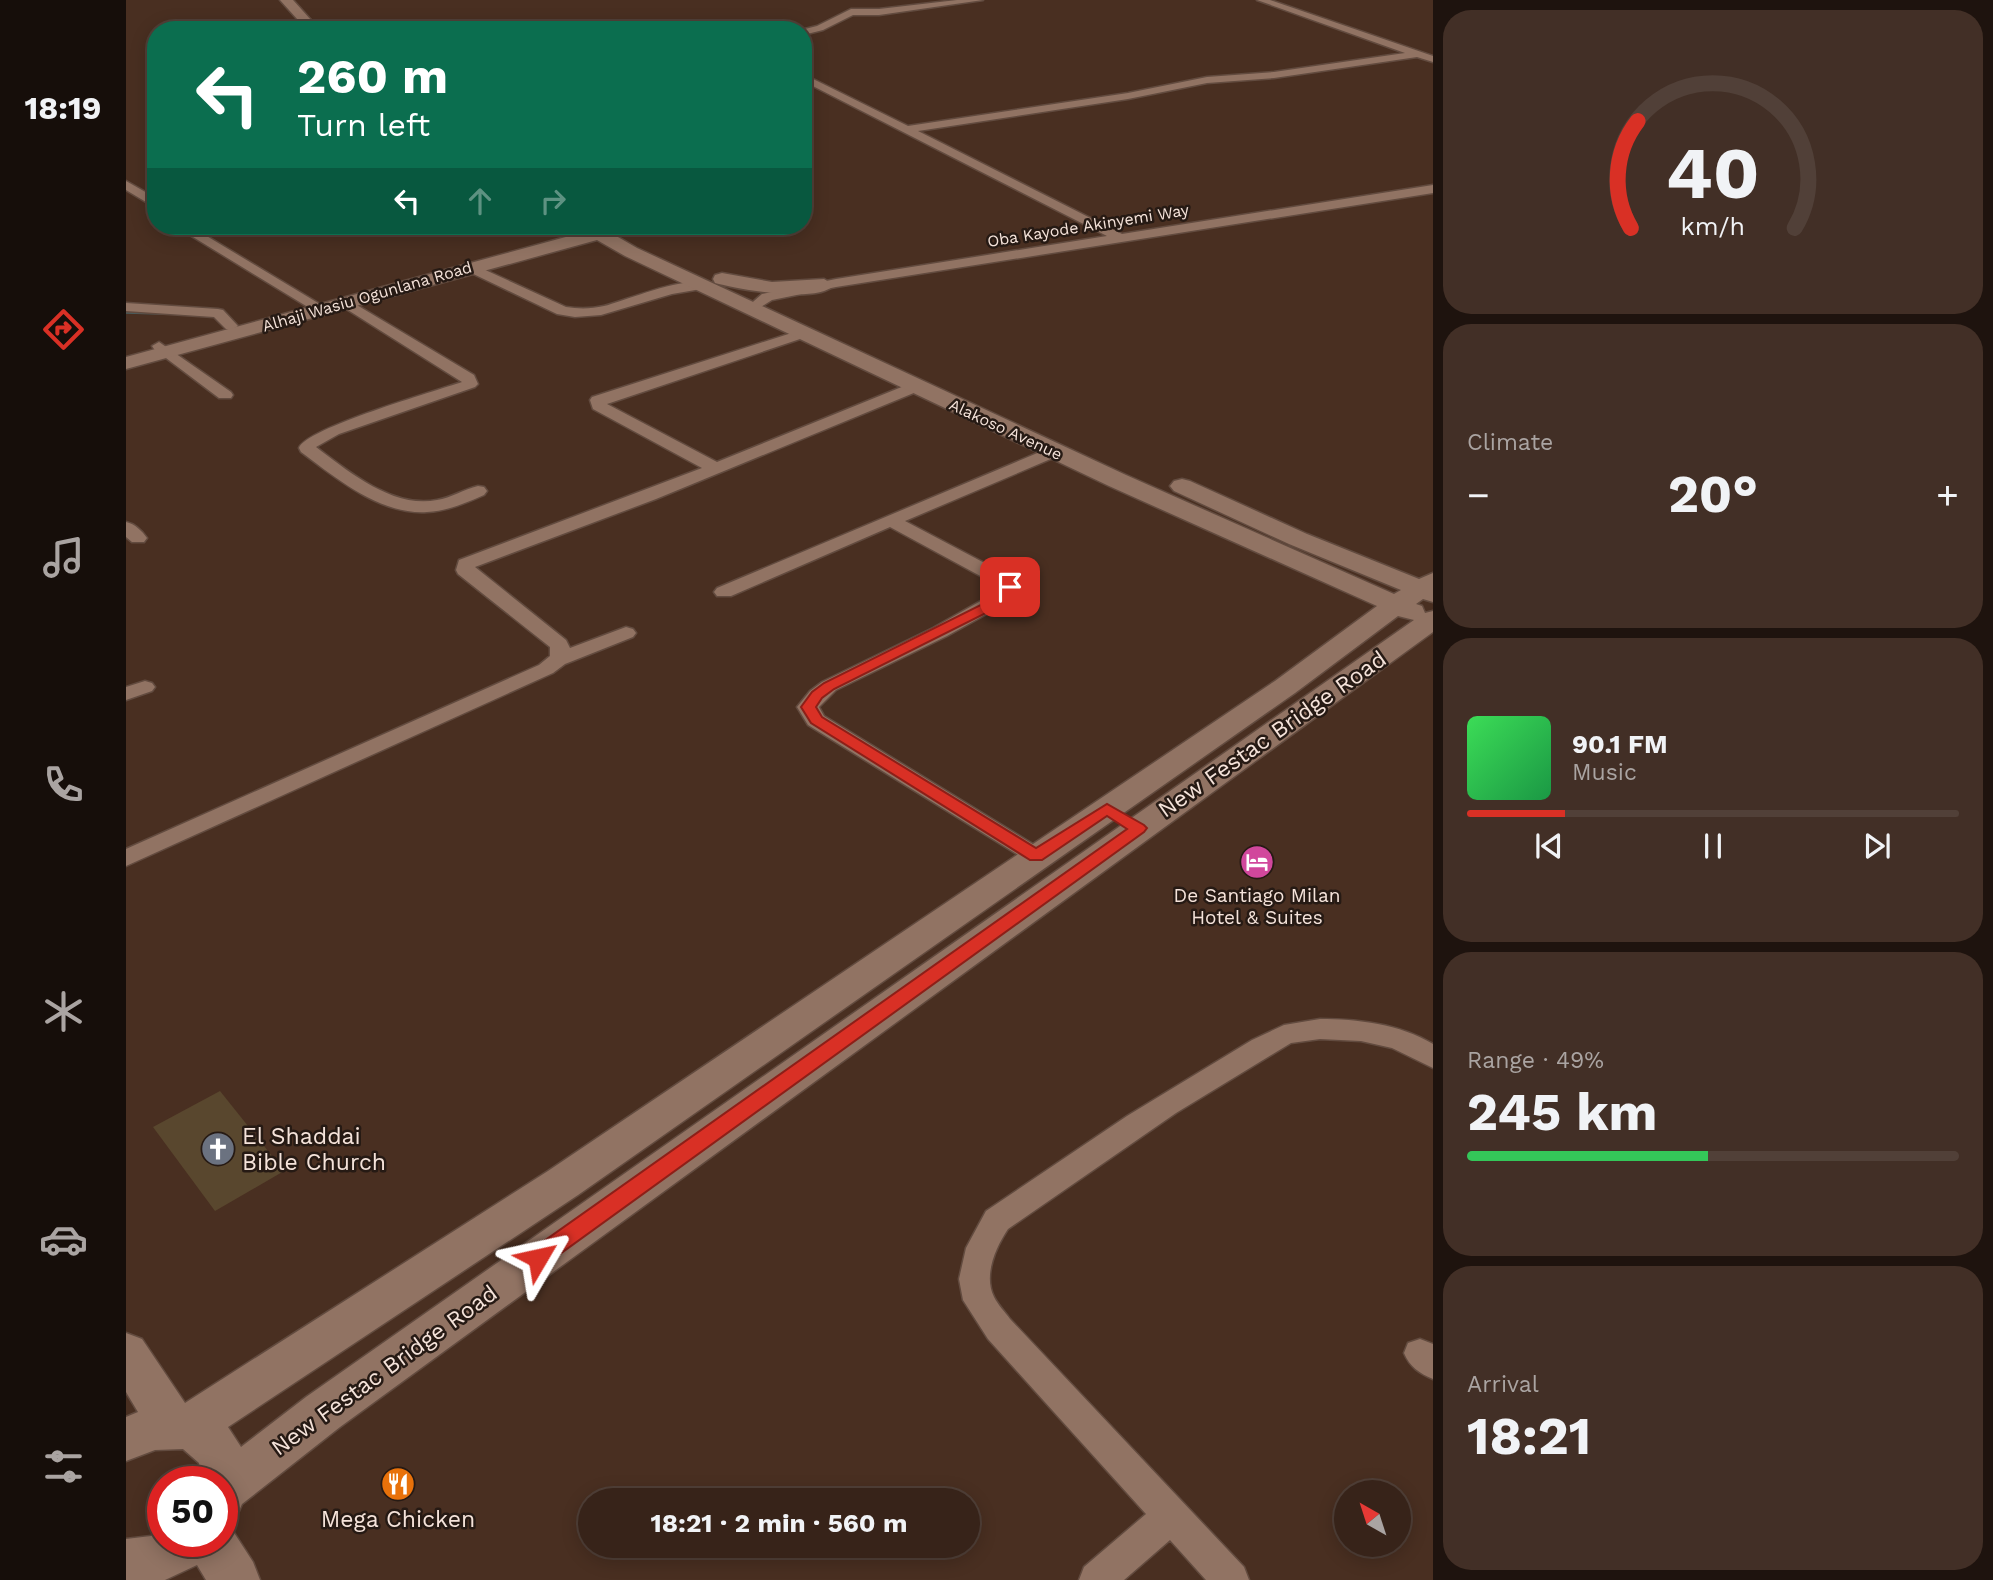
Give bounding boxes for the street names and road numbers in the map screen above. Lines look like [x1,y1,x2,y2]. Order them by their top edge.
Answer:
street label: Oba Kayode Akinyemi Way [986,200,1191,251]
street label: Alhaji Wasiu Ogunlana Road [260,257,474,336]
street label: Alakoso Avenue [946,395,1065,464]
street label: New Festac Bridge Road [1153,645,1392,824]
street label: New Festac Bridge Road [266,1279,502,1461]

